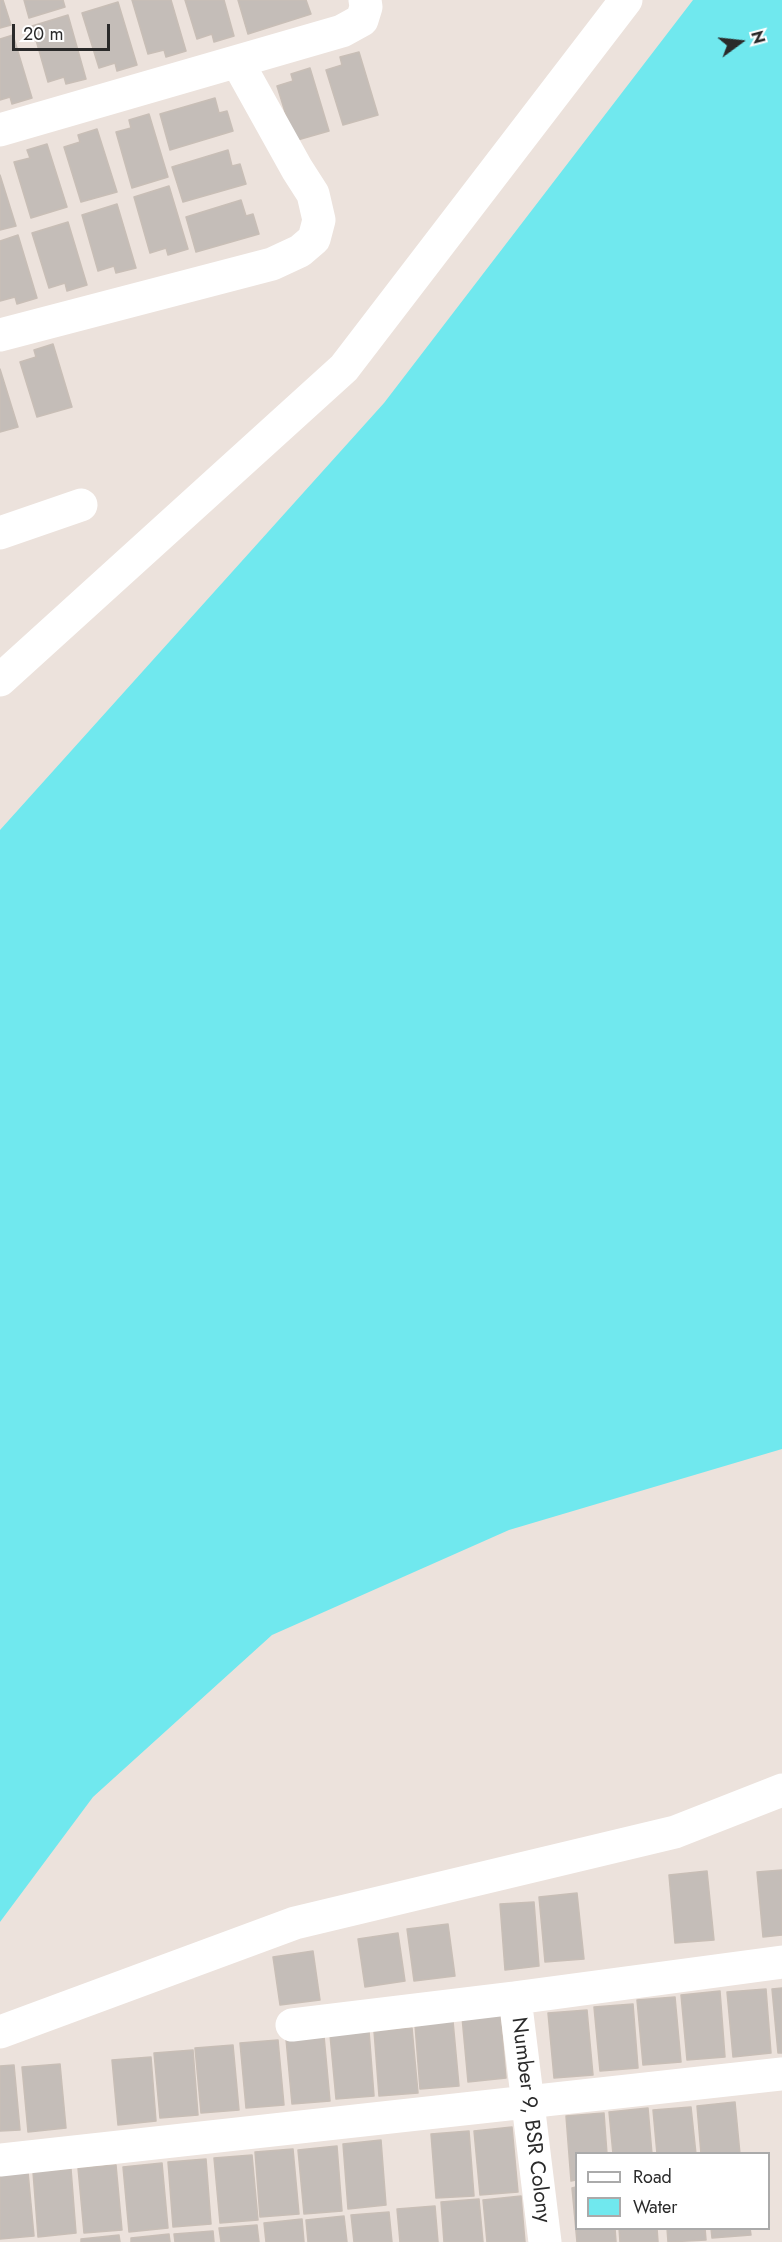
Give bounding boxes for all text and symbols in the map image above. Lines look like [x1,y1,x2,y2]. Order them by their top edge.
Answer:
scale bar [15,12,112,50]
north arrow [710,12,770,72]
text: 20 m [23,21,63,47]
text: N [745,28,771,46]
street label: Number 9, BSR Colony [505,2016,555,2224]
legend [575,2152,770,2230]
text: Road [633,2164,672,2190]
text: Water [633,2194,677,2220]

